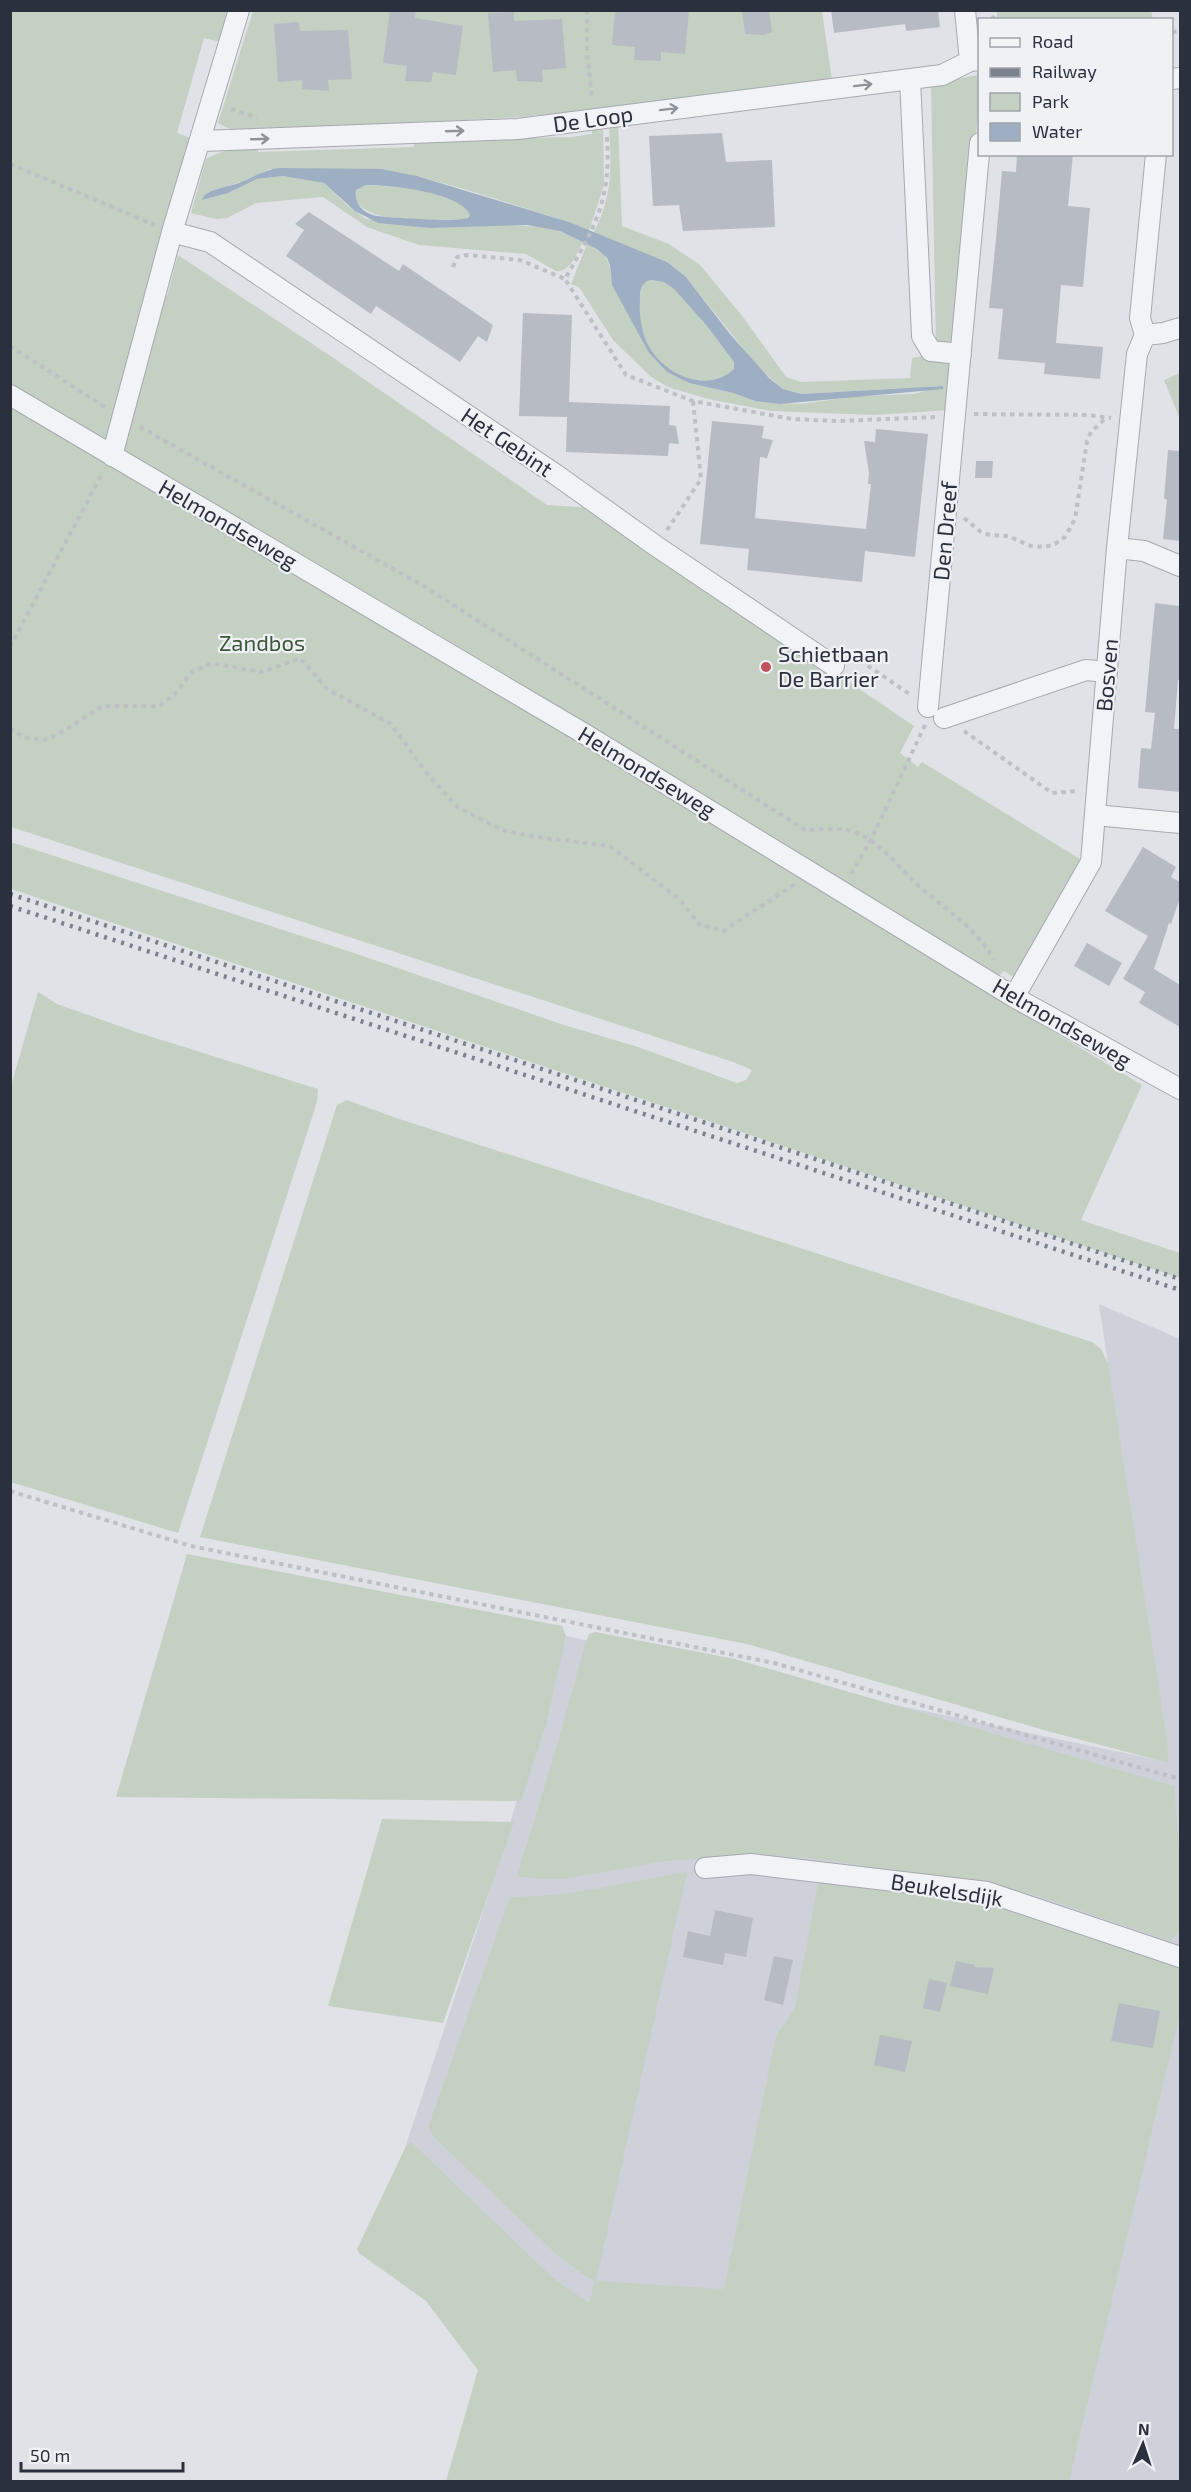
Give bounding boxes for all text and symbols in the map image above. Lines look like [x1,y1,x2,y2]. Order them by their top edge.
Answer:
legend [978,18,1173,156]
text: Road [1032,30,1073,52]
text: Railway [1032,60,1097,82]
one-way arrow [852,79,872,90]
text: Park [1032,90,1069,112]
street label: De Loop [551,100,634,136]
one-way arrow [659,103,679,114]
text: Water [1032,120,1082,142]
one-way arrow [444,126,464,137]
one-way arrow [249,133,269,144]
street label: Het Gebint [457,401,558,481]
street label: Helmondseweg [155,473,302,573]
street label: Den Dreef [927,480,961,581]
park label: Zandbos [219,629,305,655]
street label: Bosven [1090,637,1122,713]
place label: Schietbaan De Barrier [778,640,889,691]
marker: Schietbaan De Barrier [759,660,773,674]
street label: Helmondseweg [574,720,721,822]
street label: Helmondseweg [989,972,1136,1072]
street label: Beukelsdijk [889,1867,1005,1912]
north arrow [1113,2414,1173,2474]
text: N [1138,2419,1150,2438]
scale bar [21,2435,183,2473]
text: 50 m [30,2444,70,2466]

